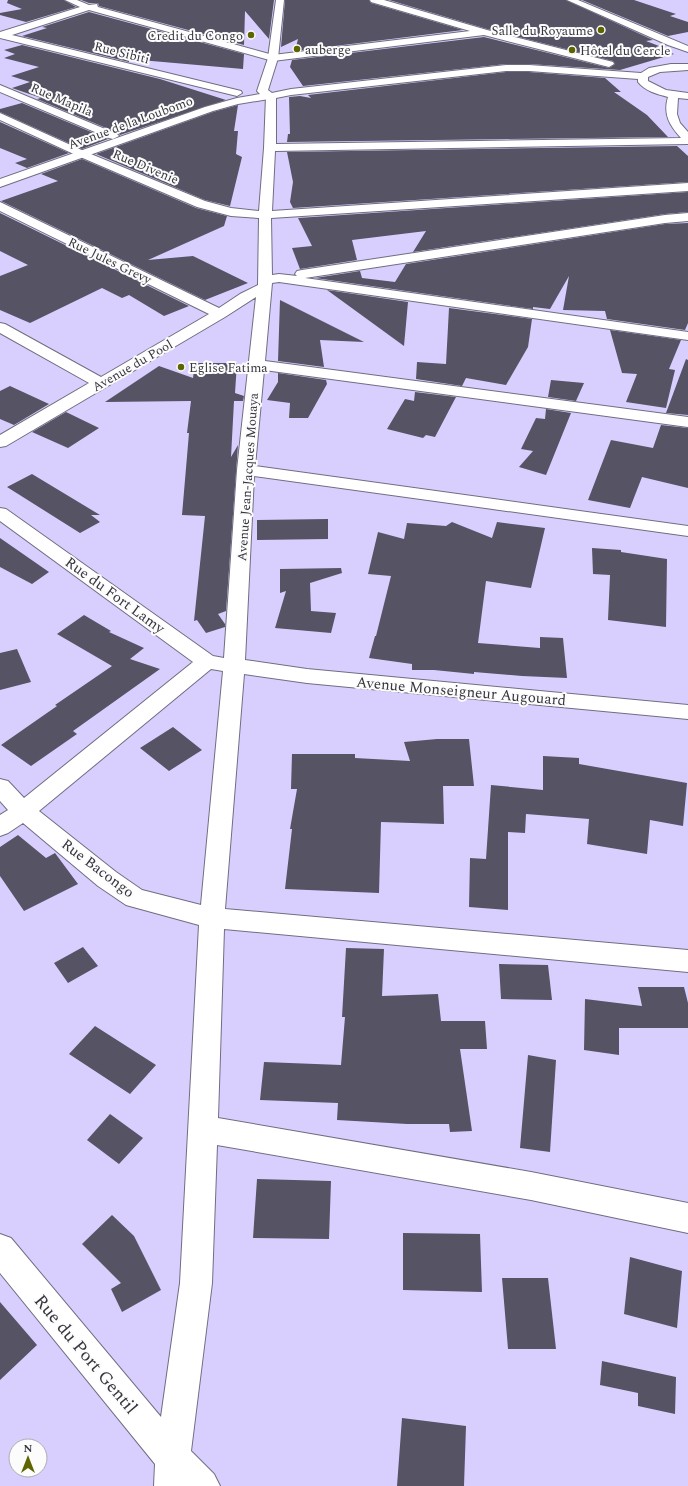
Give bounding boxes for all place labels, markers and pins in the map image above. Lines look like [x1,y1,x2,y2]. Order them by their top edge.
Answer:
place label: Salle du Royaume [492,21,593,41]
marker: Salle du Royaume [596,25,606,35]
place label: Credit du Congo [147,26,243,46]
marker: Credit du Congo [246,30,256,40]
place label: auberge [305,40,351,60]
place label: Hôtel du Cercle [580,41,671,61]
marker: auberge [292,44,302,54]
marker: Hôtel du Cercle [567,45,577,55]
place label: Eglise Fatima [189,358,268,378]
marker: Eglise Fatima [176,362,186,372]

